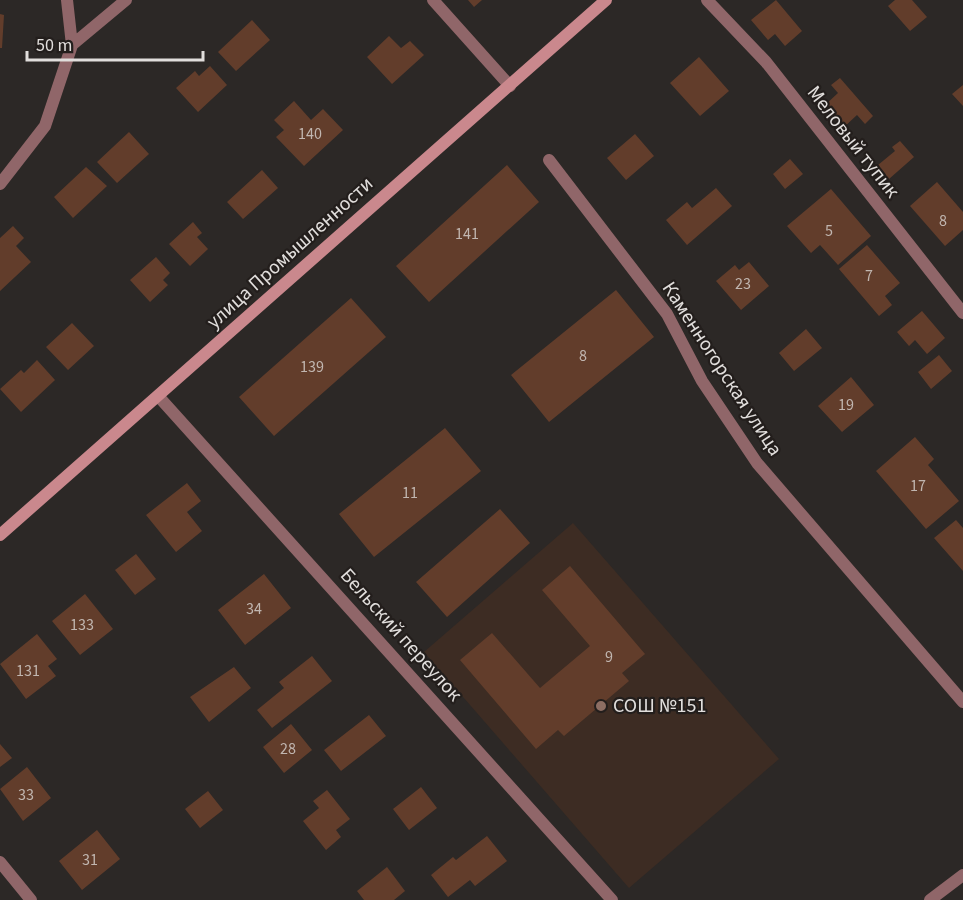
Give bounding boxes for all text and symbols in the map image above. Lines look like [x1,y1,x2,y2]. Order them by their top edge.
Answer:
scale bar [27,24,202,62]
text: 50 m [36,33,72,58]
street label: Меловый тупик [800,80,906,204]
house number: 140 [298,123,322,145]
street label: улица Промышленности [200,170,380,336]
house number: 8 [939,210,947,232]
house number: 5 [825,220,833,242]
house number: 141 [455,223,479,245]
house number: 7 [865,265,873,287]
house number: 23 [735,273,751,295]
street label: Каменногорская улица [655,276,789,462]
house number: 8 [579,345,587,367]
house number: 139 [300,356,324,378]
house number: 19 [838,394,854,416]
house number: 17 [910,475,926,497]
house number: 11 [402,482,418,504]
street label: Бельский переулок [334,562,468,708]
house number: 34 [246,598,262,620]
house number: 133 [70,614,94,636]
house number: 9 [605,646,613,668]
house number: 131 [16,660,40,682]
place label: СОШ №151 [613,692,706,720]
marker: СОШ №151 [594,699,608,713]
house number: 28 [280,738,296,760]
house number: 33 [18,784,34,806]
house number: 31 [82,849,98,871]

